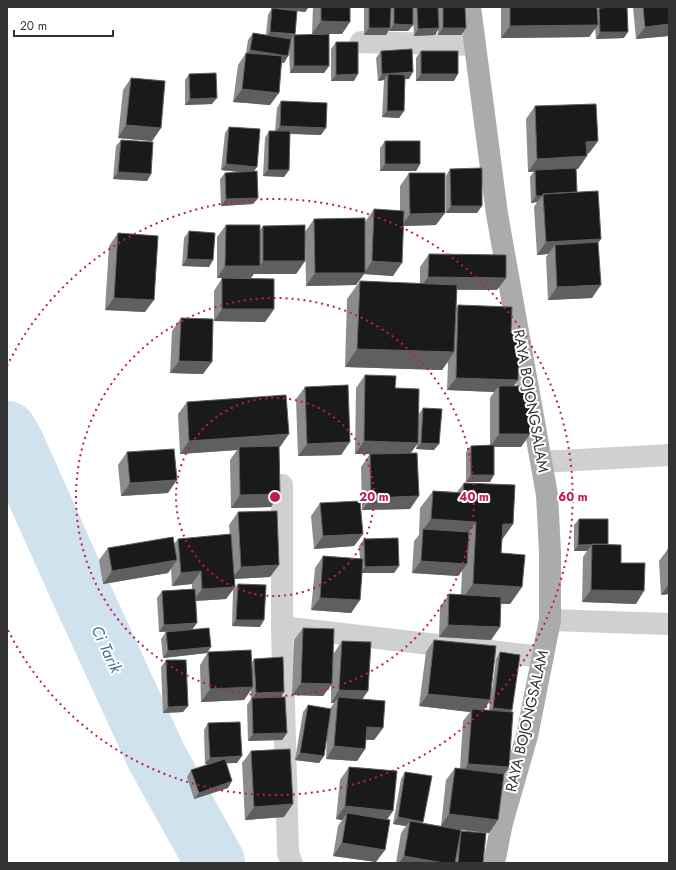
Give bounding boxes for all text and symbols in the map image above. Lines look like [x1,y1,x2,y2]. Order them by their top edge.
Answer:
scale bar [14,12,113,38]
text: 20 m [20,17,47,35]
street label: RAYA BOJONGSALAM [508,328,554,474]
text: 20 m [359,488,389,506]
text: 40 m [459,488,489,506]
text: 60 m [558,488,588,506]
centre of rings [268,490,282,504]
water label: Ci Tarik [86,622,128,678]
street label: RAYA BOJONGSALAM [500,648,554,794]

